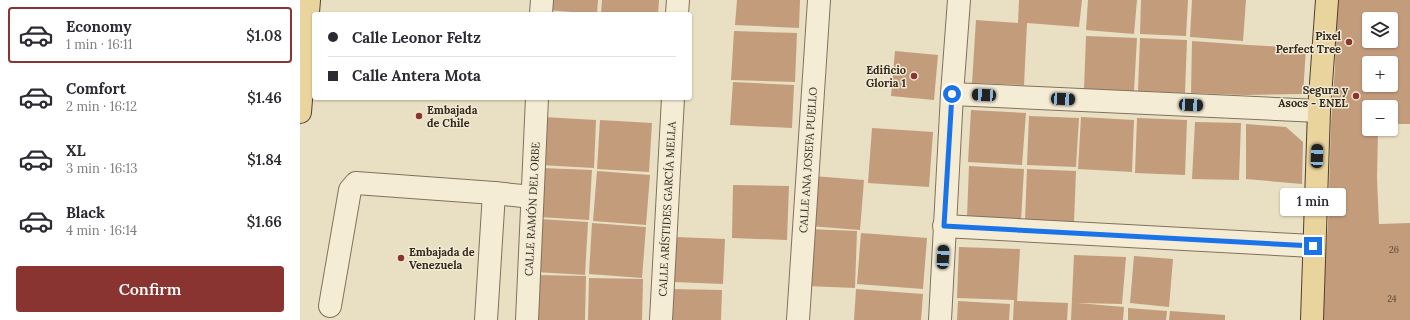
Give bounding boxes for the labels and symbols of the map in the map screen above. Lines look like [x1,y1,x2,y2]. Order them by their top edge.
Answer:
place label: Pixel Perfect Tree [1276,29,1342,56]
marker: Pixel Perfect Tree [1344,37,1354,47]
place label: Edificio Gloria 1 [866,63,907,90]
marker: Edificio Gloria 1 [909,71,919,81]
place label: Segura y Asocs - ENEL [1278,83,1349,110]
route start [943,85,961,103]
street label: CALLE ANA JOSEFA PUELLO [796,86,820,233]
car [972,88,996,102]
marker: Segura y Asocs - ENEL [1351,91,1361,101]
car [1051,92,1075,106]
car [1179,98,1203,112]
place label: Embajada de Chile [427,103,478,130]
marker: Embajada de Chile [414,111,424,121]
street label: CALLE ARÍSTIDES GARCÍA MELLA [655,120,679,297]
street label: CALLE RAMÓN DEL ORBE [521,141,543,277]
car [1311,144,1323,168]
callout: 1 min [1280,188,1346,216]
route end [1304,237,1322,255]
house number: 26 [1389,244,1399,255]
place label: Embajada de Venezuela [409,245,475,272]
car [936,245,950,269]
marker: Embajada de Venezuela [396,253,406,263]
house number: 24 [1387,293,1397,304]

